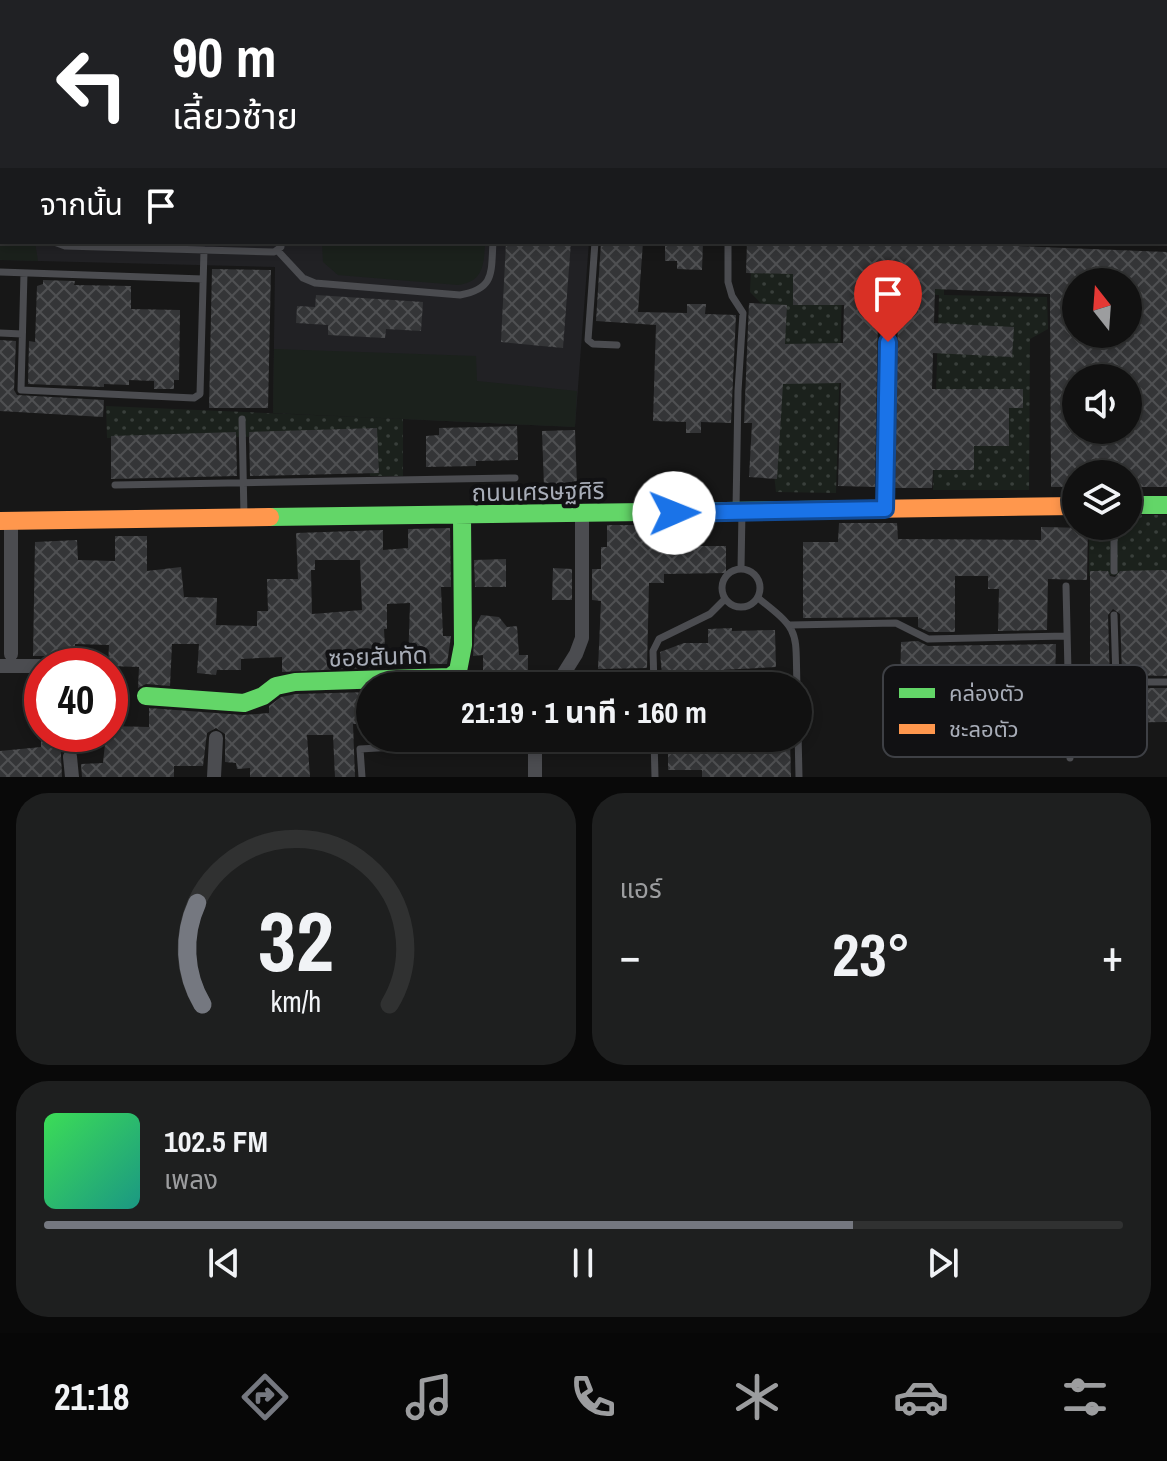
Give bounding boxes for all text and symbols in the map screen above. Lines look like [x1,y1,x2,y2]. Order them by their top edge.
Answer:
text: 90 m [172,19,277,94]
icon: left [40,32,144,136]
text: เลี้ยวซ้าย [172,92,298,140]
text: จากนั้น [40,184,123,224]
icon: arrive [139,184,183,228]
pin [854,260,922,342]
north arrow [1062,268,1142,348]
map controls [1062,268,1142,540]
icon: arrive [866,272,910,316]
button: sound [1062,364,1142,444]
button: layers [1062,460,1142,540]
position arrow [632,471,716,555]
street label: ถนนเศรษฐศิริ [471,474,605,508]
street label: ซอยสันทัด [328,638,428,674]
speed limit sign: 40 [24,648,128,752]
legend [883,665,1147,757]
text: คล่องตัว [949,678,1024,708]
text: 21:19 · 1 นาที · 160 m [461,692,707,732]
text: ชะลอตัว [949,714,1019,744]
text: แอร์ [620,871,662,906]
text: 32 [258,885,334,997]
text: 23° [832,914,911,995]
text: − [620,925,641,985]
text: + [1102,925,1123,985]
text: km/h [270,982,321,1021]
text: 102.5 FM [164,1121,268,1161]
text: เพลง [164,1162,218,1197]
icon: previous [202,1241,246,1285]
icon: pause [561,1241,605,1285]
icon: next [921,1241,965,1285]
icon: directions [237,1369,293,1425]
icon: music [401,1369,457,1425]
icon: phone [565,1369,621,1425]
icon: climate [729,1369,785,1425]
icon: car [893,1369,949,1425]
icon: filters [1057,1369,1113,1425]
text: 21:18 [54,1373,129,1421]

